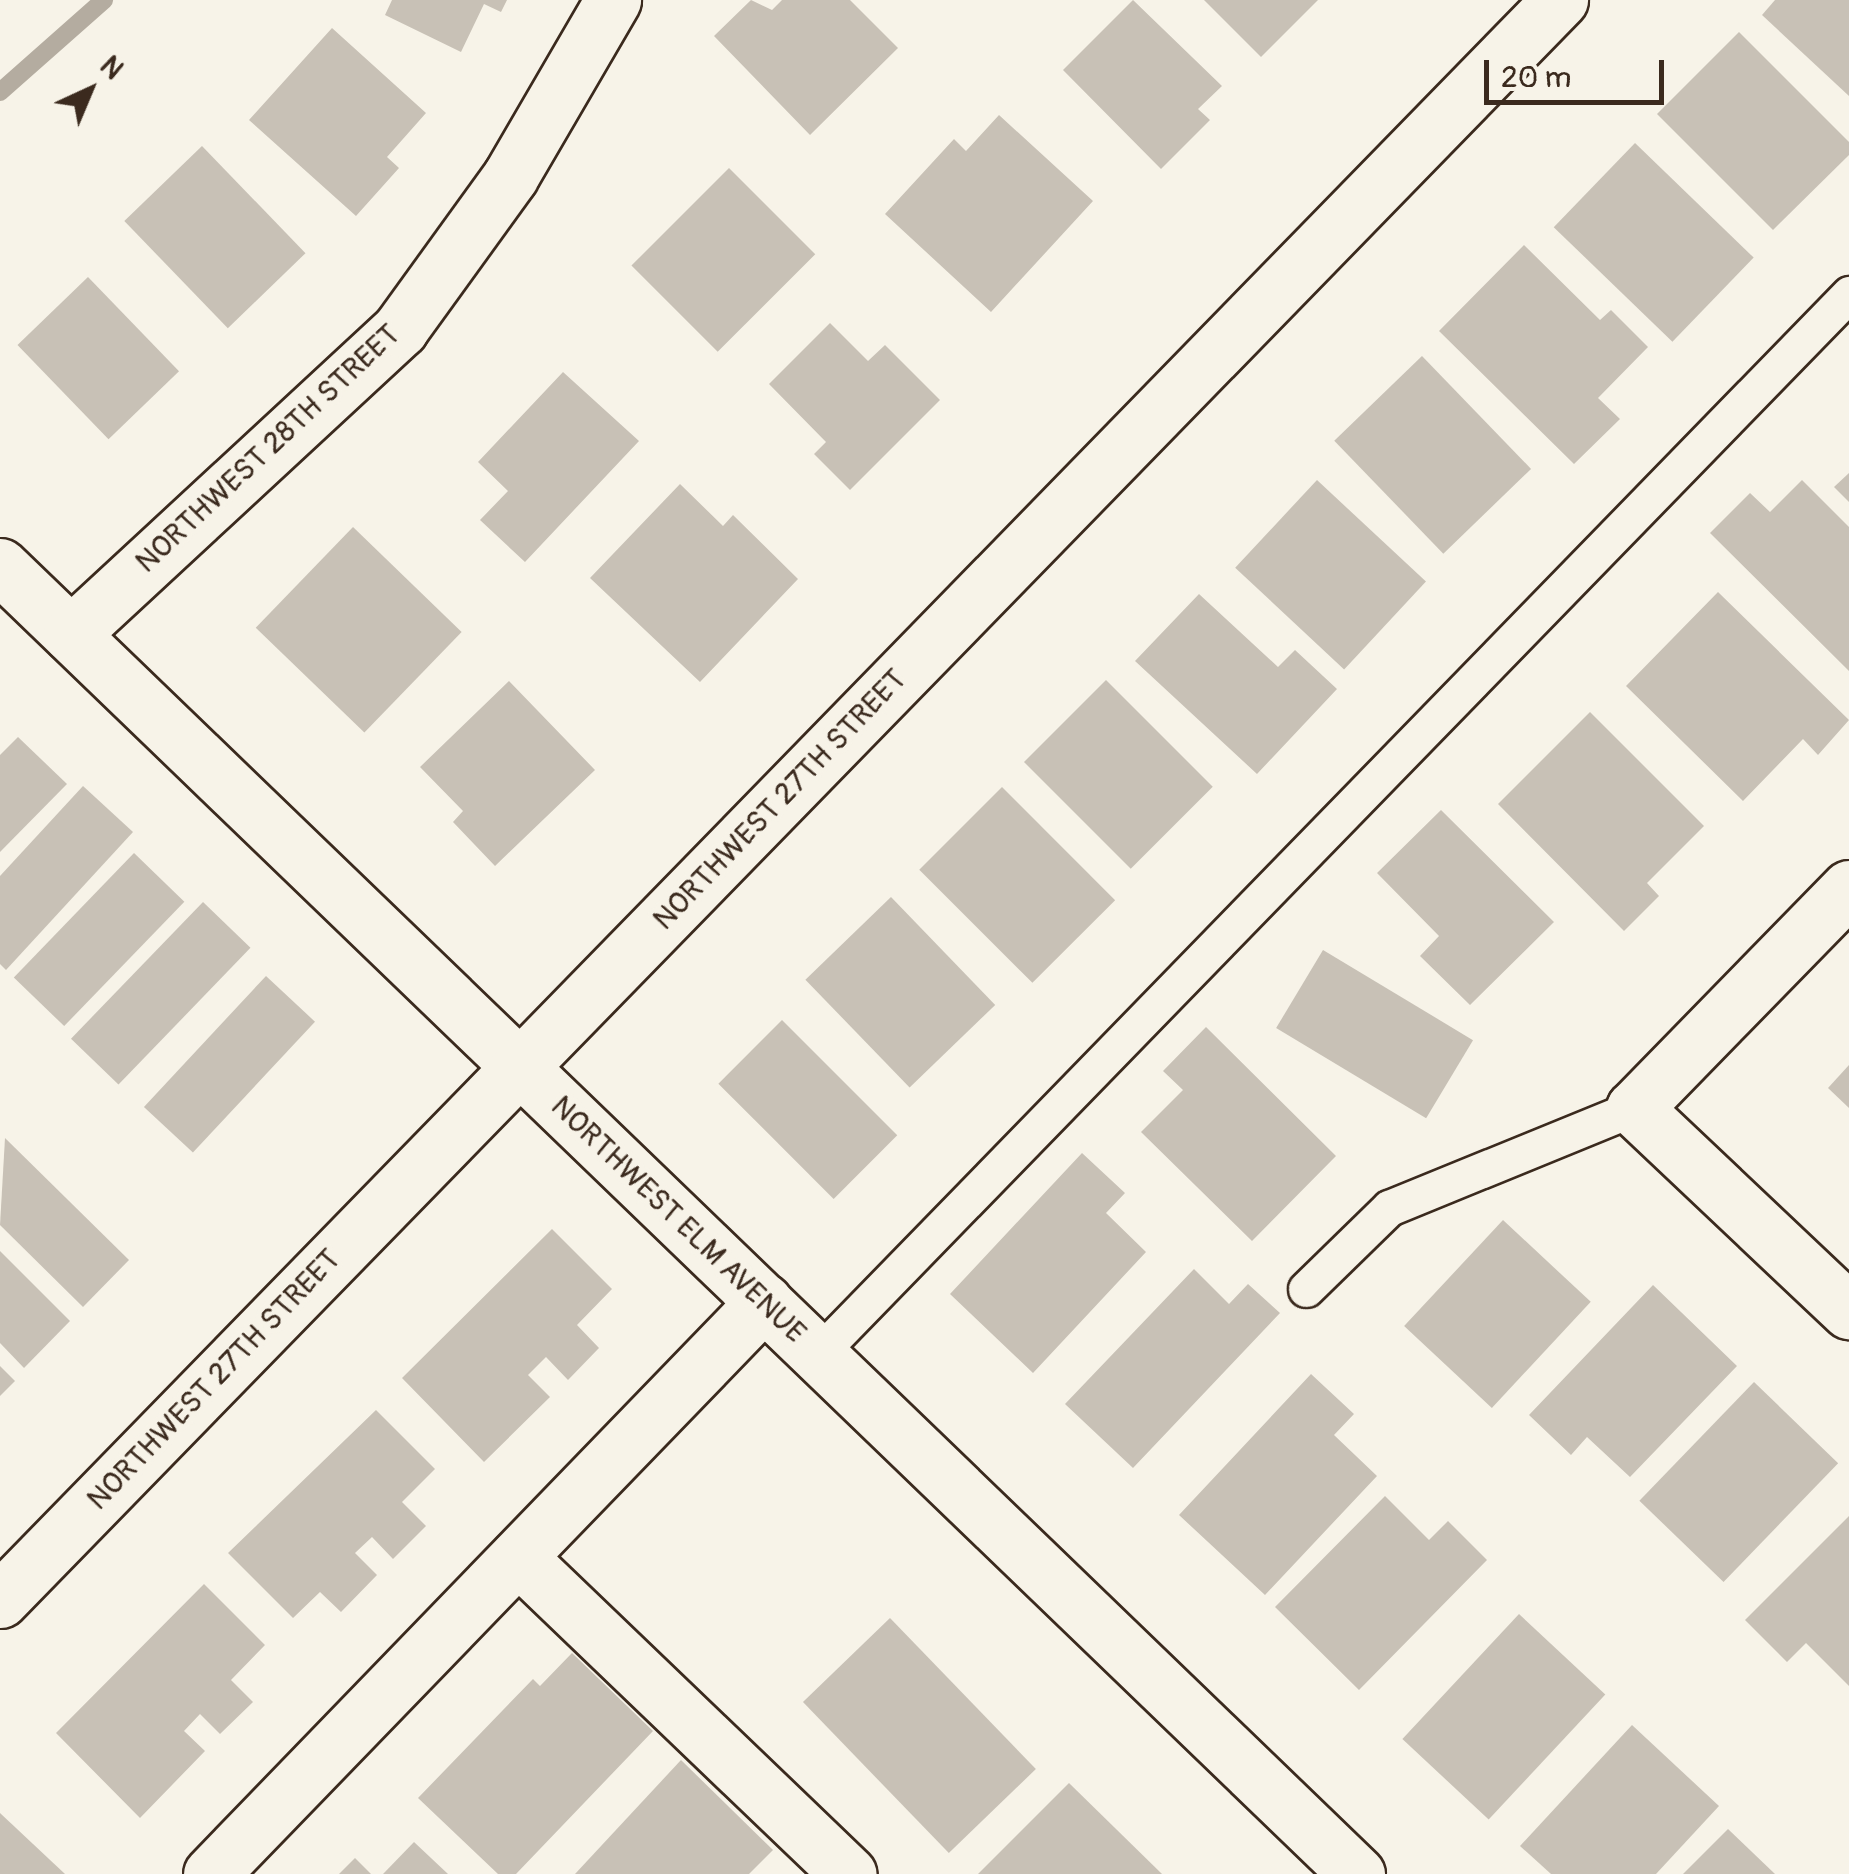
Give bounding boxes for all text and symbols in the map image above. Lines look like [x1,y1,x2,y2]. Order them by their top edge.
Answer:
north arrow [40,40,140,140]
scale bar [1489,40,1669,102]
text: N [92,49,130,87]
text: 20 m [1501,59,1571,96]
street label: NORTHWEST 28TH STREET [129,317,407,581]
street label: NORTHWEST 27TH STREET [646,662,914,938]
street label: NORTHWEST ELM AVENUE [543,1089,813,1351]
street label: NORTHWEST 27TH STREET [80,1242,348,1518]

